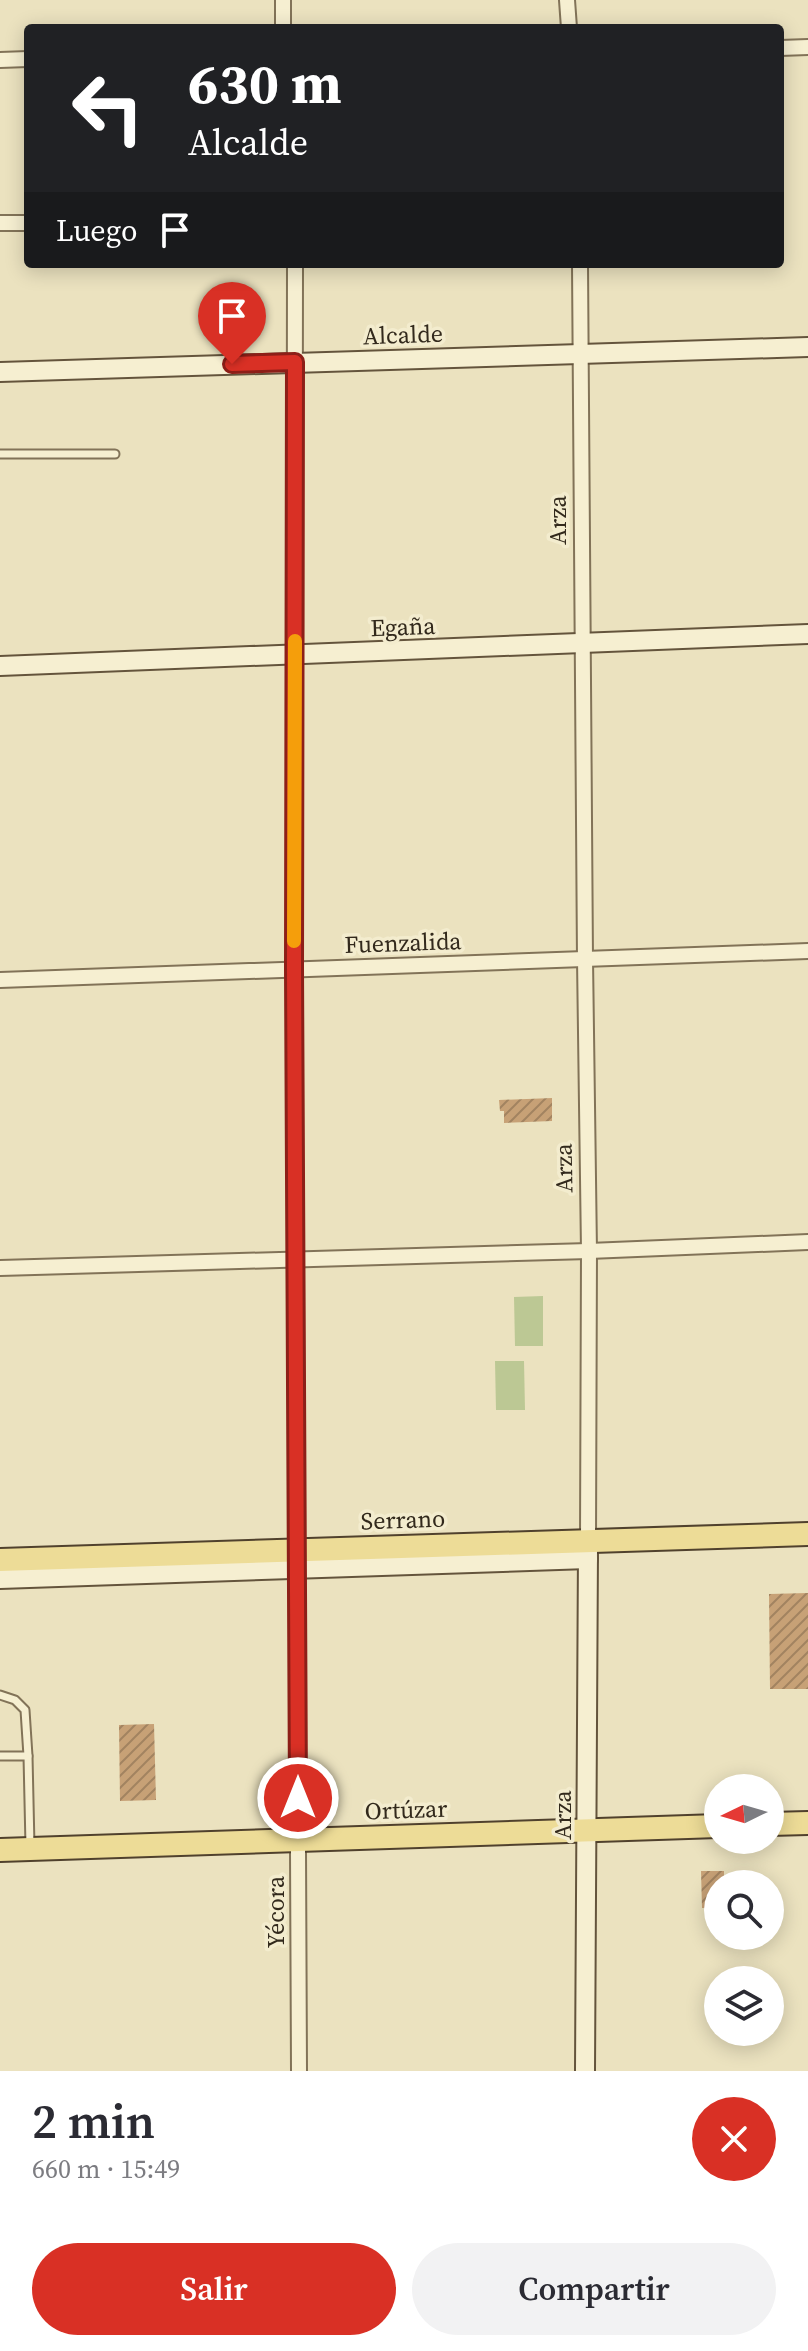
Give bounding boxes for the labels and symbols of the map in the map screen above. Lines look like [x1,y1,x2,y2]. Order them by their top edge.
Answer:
pin [198,282,266,364]
street label: Alcalde [362,317,444,352]
street label: Arza [541,495,574,545]
street label: Egaña [370,609,437,644]
street label: Fuenzalida [344,924,463,961]
street label: Arza [547,1142,580,1193]
street label: Serrano [360,1502,446,1537]
position arrow [256,1756,340,1840]
north arrow [704,1774,784,1854]
street label: Arza [546,1790,579,1840]
street label: Ortúzar [364,1792,448,1827]
street label: Yécora [259,1875,292,1948]

